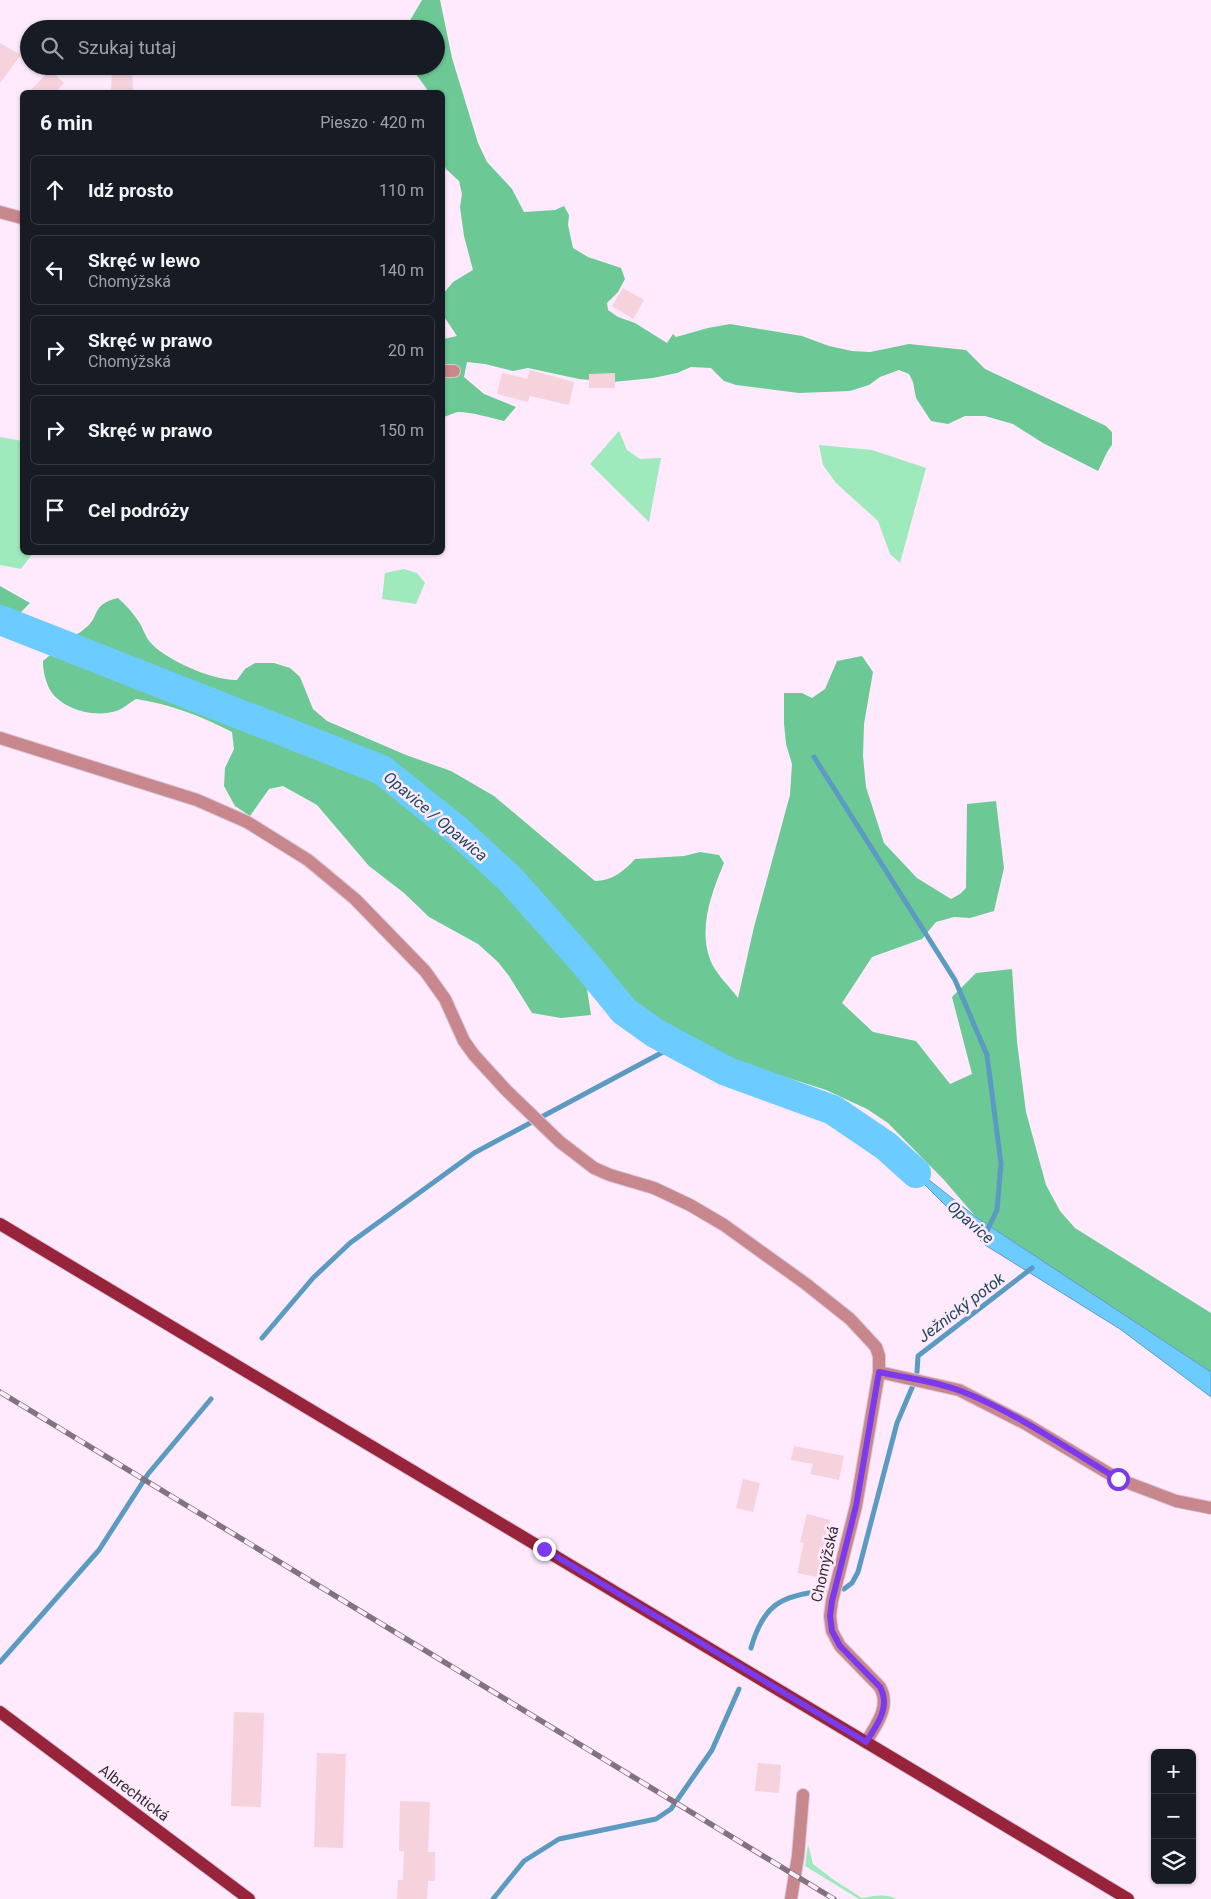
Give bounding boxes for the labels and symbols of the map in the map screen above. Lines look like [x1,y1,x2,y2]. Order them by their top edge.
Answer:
water label: Opavice / Opawica [380,767,491,865]
water label: Opavice [944,1197,998,1248]
water label: Ježnický potok [914,1268,1009,1346]
route start [1107,1468,1130,1491]
street label: Chomýžská [807,1524,843,1604]
route end [533,1538,556,1561]
street label: Albrechtická [95,1761,173,1825]

